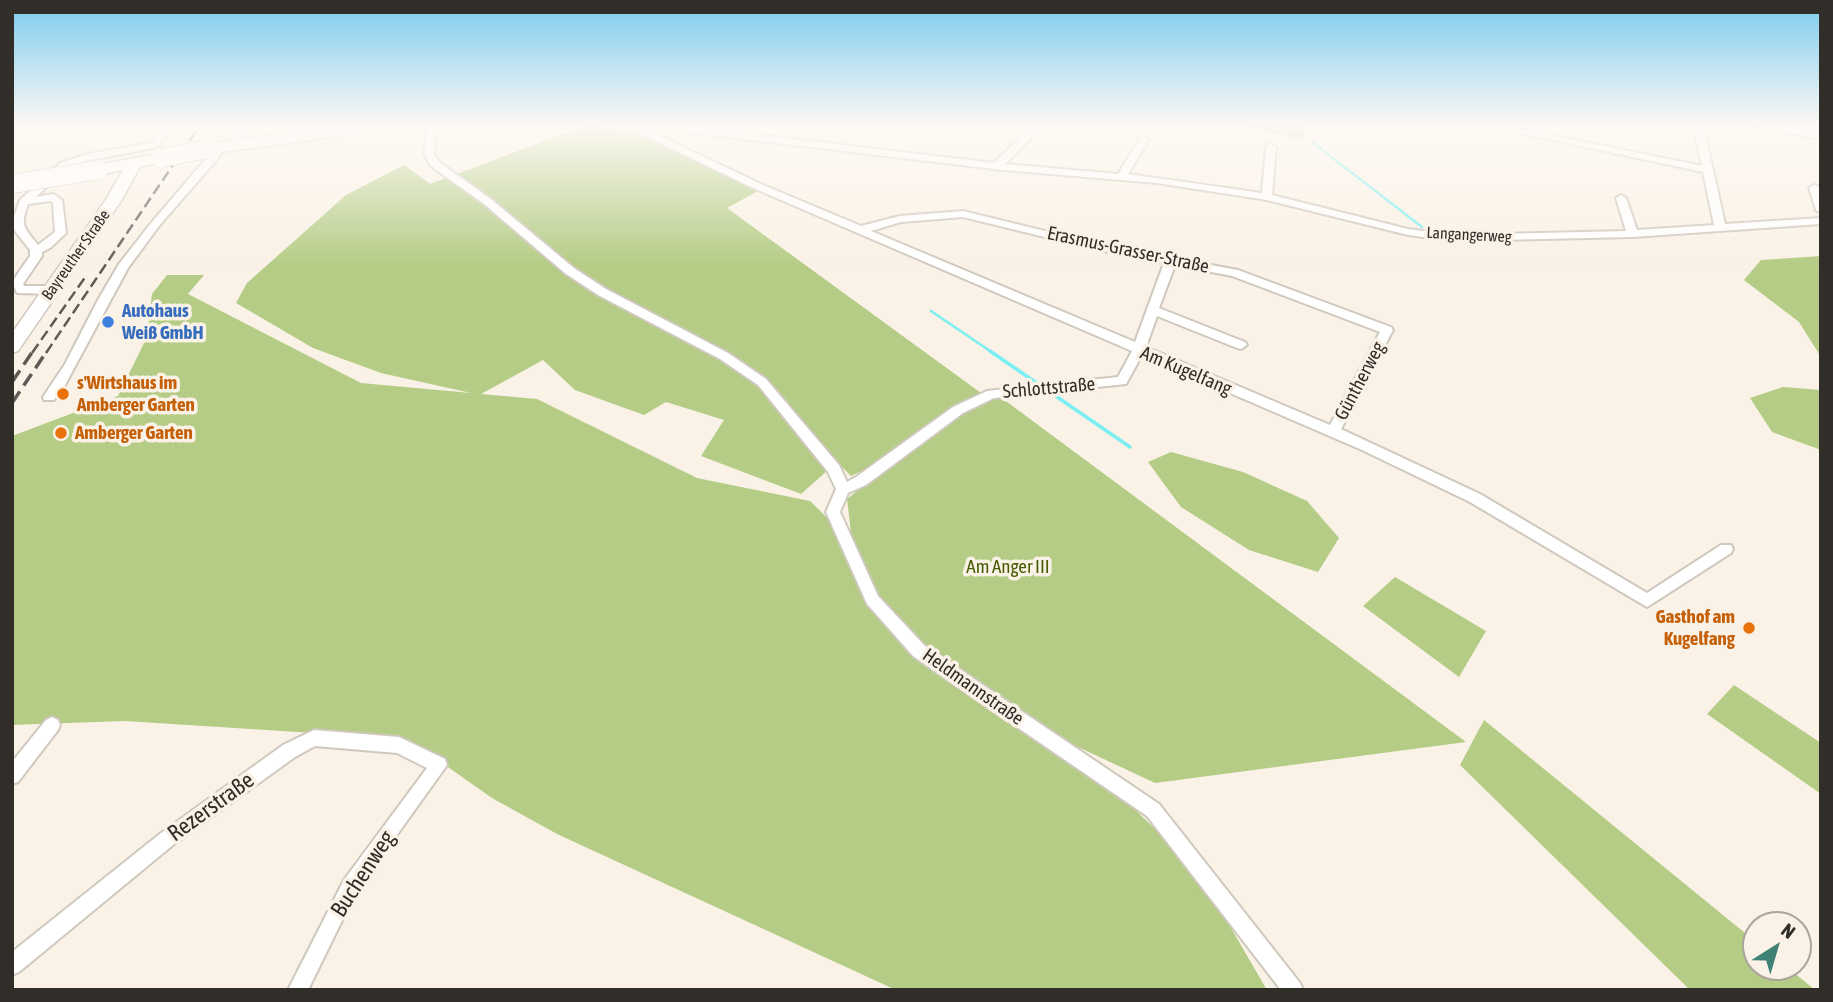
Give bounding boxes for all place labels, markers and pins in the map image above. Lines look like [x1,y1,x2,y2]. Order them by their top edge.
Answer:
place label: Autohaus Weiß GmbH [122,300,204,344]
marker: Autohaus Weiß GmbH [100,314,116,330]
place label: s'Wirtshaus im Amberger Garten [77,372,195,416]
marker: s'Wirtshaus im Amberger Garten [55,386,71,402]
place label: Amberger Garten [75,422,193,444]
marker: Amberger Garten [53,425,69,441]
place label: Gasthof am Kugelfang [1655,606,1735,650]
marker: Gasthof am Kugelfang [1741,620,1757,636]

